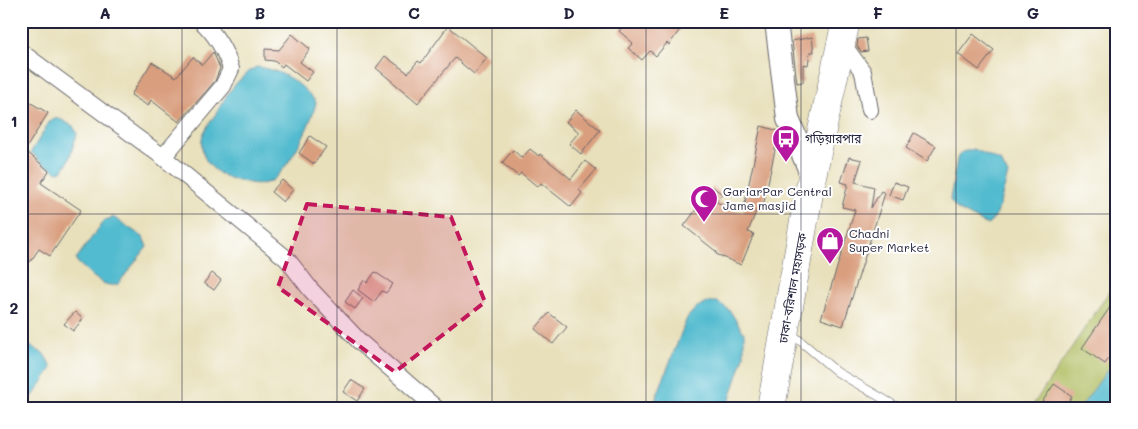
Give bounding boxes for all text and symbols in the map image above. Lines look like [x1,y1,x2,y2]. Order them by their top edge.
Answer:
text: A [99,2,111,23]
text: B [255,2,265,23]
text: C [408,2,420,23]
text: D [563,2,575,23]
text: E [719,2,729,23]
text: F [873,2,883,23]
text: G [1027,2,1039,23]
text: 1 [10,110,18,131]
bus stop icon: গড়িয়ারপার [771,124,801,163]
place label: গড়িয়ারপার [805,130,862,146]
place label: GariarPar Central Jame masjid [723,183,832,213]
mosque icon: GariarPar Central Jame masjid [689,184,719,223]
place label: Chadni Super Market [849,225,929,255]
shop icon: Chadni Super Market [815,226,845,265]
street label: ঢাকা-বরিশাল মহাসড়ক [774,231,810,345]
text: 2 [10,297,19,318]

